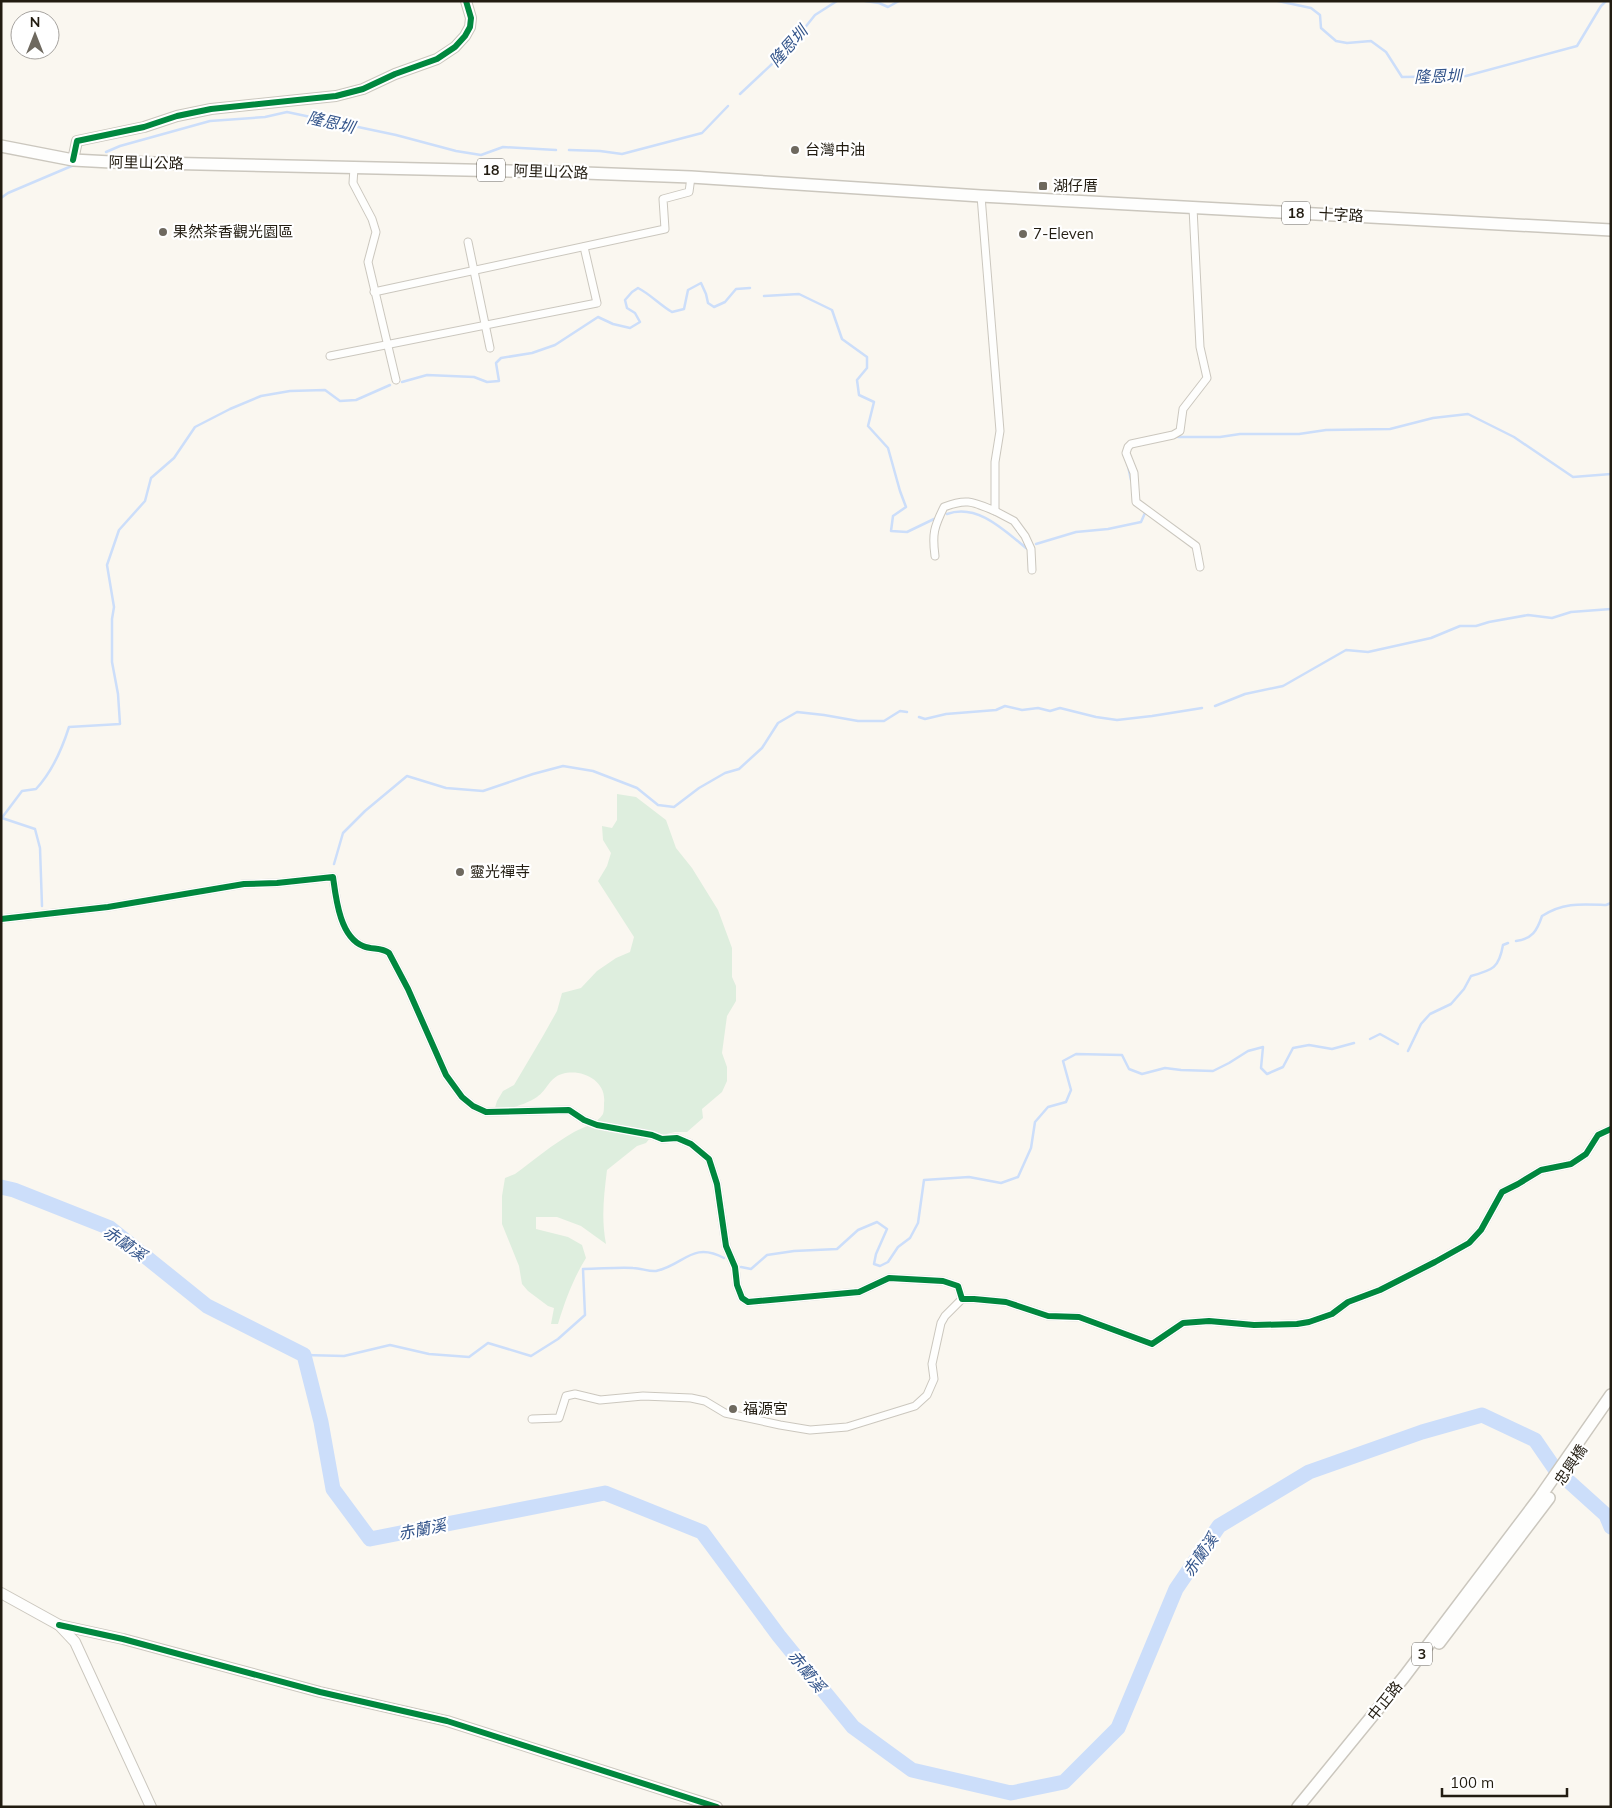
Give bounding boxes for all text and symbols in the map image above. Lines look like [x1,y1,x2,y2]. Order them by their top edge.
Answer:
north arrow [10,10,60,60]
text: N [30,13,40,31]
water label: 隆恩圳 [765,20,813,71]
water label: 隆恩圳 [1414,65,1464,87]
water label: 隆恩圳 [305,107,359,138]
place label: 台灣中油 [805,140,865,159]
marker: 台灣中油 [789,144,801,156]
street label: 阿里山公路 [108,152,184,173]
road number: 18 [477,158,505,182]
street label: 阿里山公路 [513,161,589,182]
place label: 湖仔厝 [1053,176,1098,195]
marker: 湖仔厝 [1037,180,1049,192]
road number: 18 [1282,202,1310,224]
street label: 十字路 [1318,204,1364,225]
place label: 果然茶香觀光園區 [173,222,293,241]
place label: 7-Eleven [1033,224,1094,243]
marker: 果然茶香觀光園區 [157,226,169,238]
marker: 7-Eleven [1017,228,1029,240]
place label: 靈光禪寺 [470,862,530,881]
marker: 靈光禪寺 [454,866,466,878]
water label: 赤蘭溪 [100,1221,152,1266]
place label: 福源宮 [743,1399,788,1418]
marker: 福源宮 [727,1403,739,1415]
street label: 忠興橋 [1550,1441,1591,1489]
water label: 赤蘭溪 [397,1514,449,1543]
water label: 赤蘭溪 [1178,1528,1223,1580]
road number: 3 [1412,1642,1432,1666]
water label: 赤蘭溪 [784,1646,831,1697]
street label: 中正路 [1363,1677,1406,1724]
scale bar [1442,1766,1567,1798]
text: 100 m [1450,1773,1494,1792]

